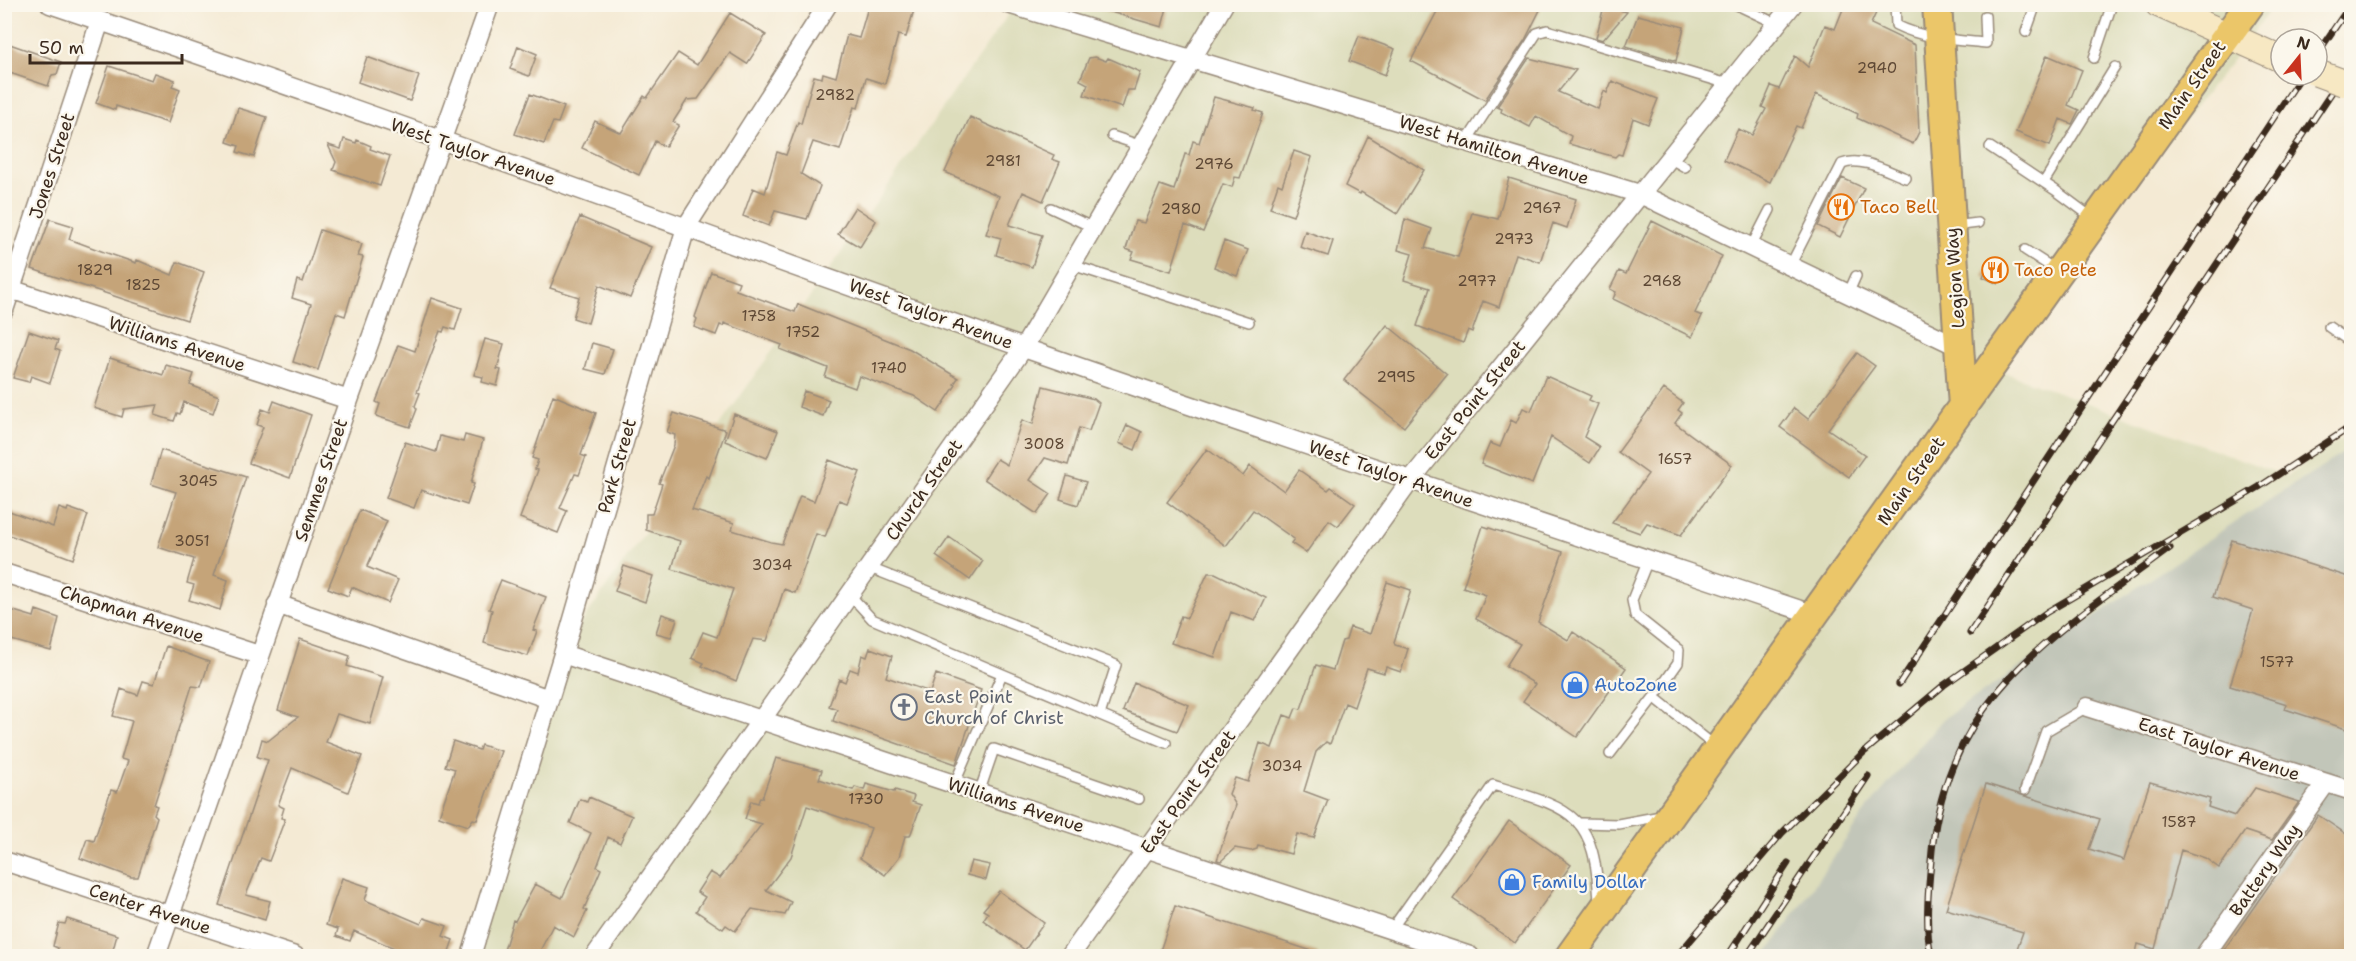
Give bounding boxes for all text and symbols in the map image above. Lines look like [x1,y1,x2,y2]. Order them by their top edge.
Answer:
scale bar [30,27,182,65]
north arrow [2269,27,2329,87]
text: N [2294,31,2313,55]
text: 50 m [39,36,84,60]
street label: Main Street [2153,36,2232,134]
house number: 2940 [1857,58,1897,78]
house number: 2982 [815,85,855,105]
street label: Jones Street [24,110,81,222]
street label: West Hamilton Avenue [1396,110,1592,190]
street label: West Taylor Avenue [387,112,559,192]
house number: 2981 [985,151,1021,171]
house number: 2976 [1194,154,1234,174]
restaurant icon: Taco Bell [1826,192,1856,222]
place label: Taco Bell [1860,195,1938,219]
house number: 2967 [1522,198,1562,218]
house number: 2980 [1161,199,1201,219]
street label: Legion Way [1940,227,1970,329]
house number: 2973 [1494,229,1534,249]
restaurant icon: Taco Pete [1980,255,2010,285]
place label: Taco Pete [2014,258,2097,282]
house number: 1829 [77,260,113,280]
house number: 2977 [1457,271,1497,291]
house number: 2968 [1642,271,1682,291]
street label: West Taylor Avenue [846,273,1016,355]
house number: 1825 [125,275,161,295]
house number: 1758 [742,306,776,326]
street label: Williams Avenue [105,311,249,377]
house number: 1752 [786,322,820,342]
street label: East Point Street [1419,335,1531,465]
house number: 1740 [871,358,907,378]
house number: 2995 [1376,367,1416,387]
street label: Semmes Street [289,415,353,545]
street label: Park Street [592,416,642,516]
street label: Main Street [1872,432,1951,530]
street label: Church Street [880,434,968,545]
house number: 3008 [1023,434,1065,454]
street label: West Taylor Avenue [1305,434,1477,514]
house number: 1657 [1658,449,1692,469]
house number: 3045 [178,471,218,491]
house number: 3051 [174,531,210,551]
house number: 3034 [752,555,792,575]
street label: Chapman Avenue [57,579,207,649]
house number: 1577 [2260,652,2294,672]
shop icon: AutoZone [1560,670,1590,700]
place label: AutoZone [1594,673,1677,697]
place label: East Point Church of Christ [924,685,1064,730]
church icon: East Point Church of Christ [889,692,919,722]
street label: East Taylor Avenue [2135,712,2303,786]
street label: East Point Street [1135,725,1241,859]
house number: 3034 [1262,756,1302,776]
street label: Williams Avenue [944,772,1088,838]
house number: 1730 [848,789,884,809]
house number: 1587 [2162,812,2196,832]
street label: Battery Way [2224,819,2306,921]
shop icon: Family Dollar [1497,867,1527,897]
place label: Family Dollar [1532,870,1647,894]
street label: Center Avenue [86,878,214,940]

